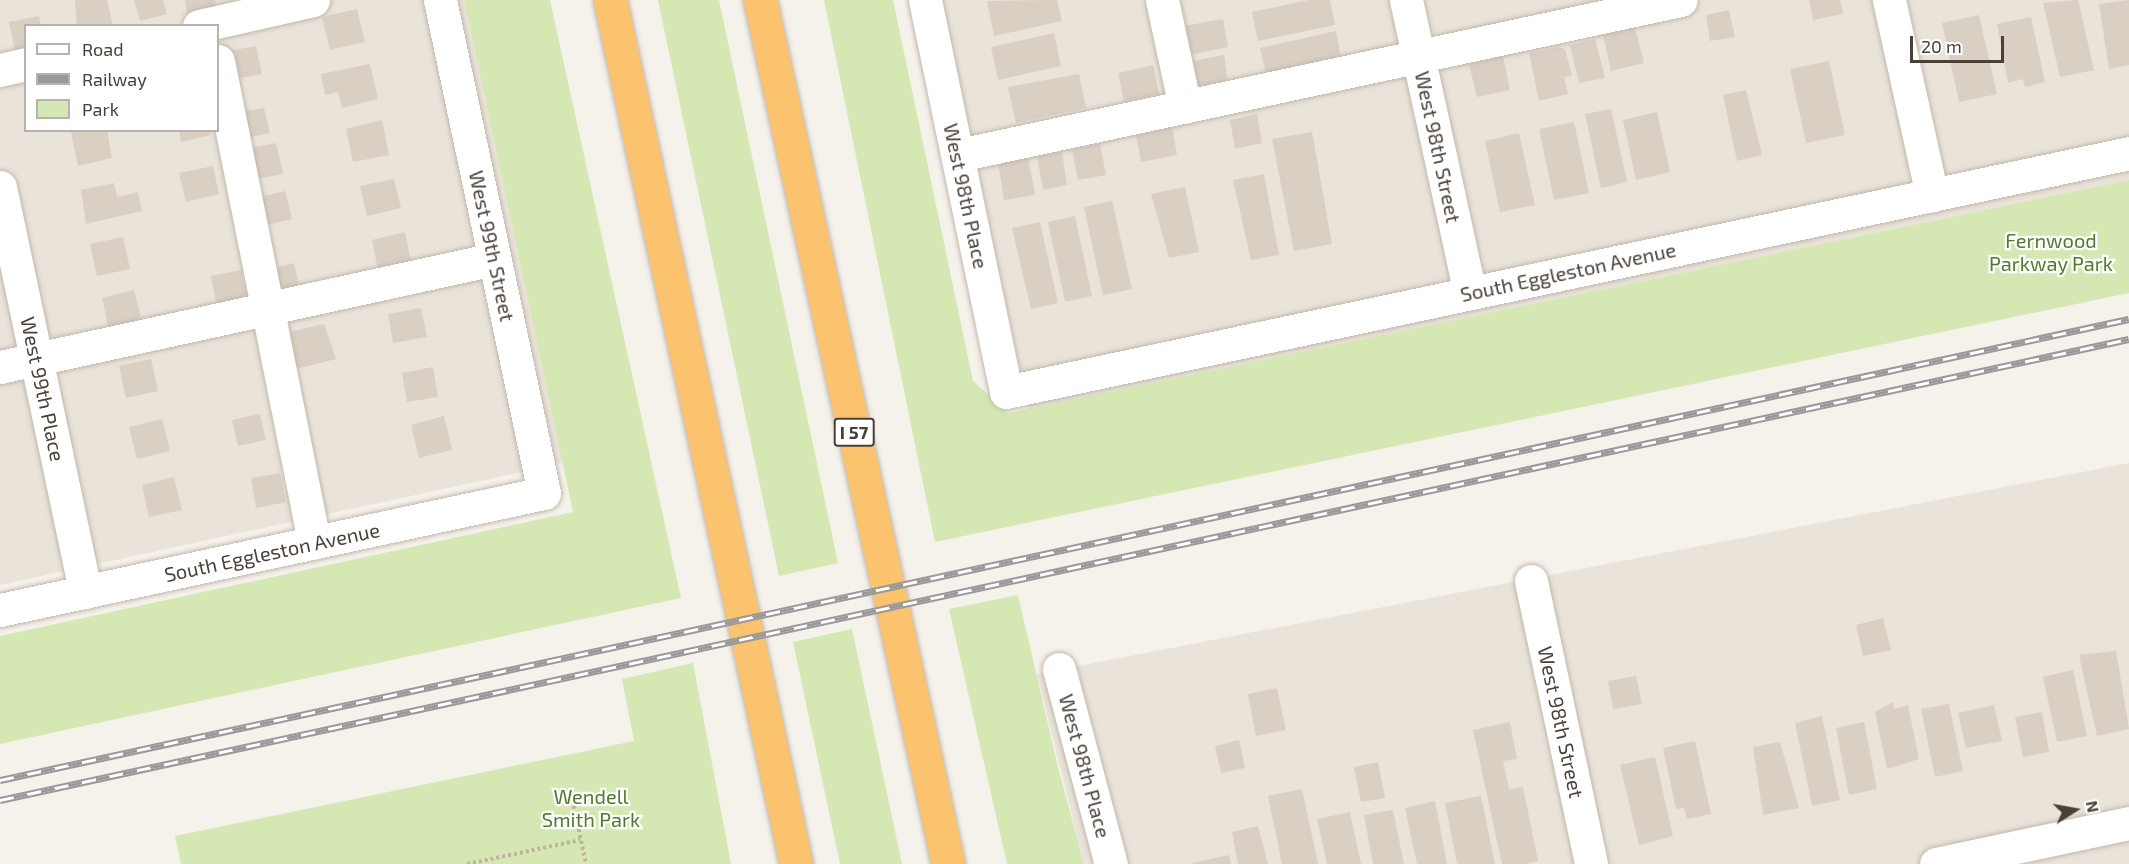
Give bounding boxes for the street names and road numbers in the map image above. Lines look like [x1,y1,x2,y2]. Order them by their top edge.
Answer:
street label: West 98th Street [1410,69,1466,225]
street label: West 98th Place [939,121,993,271]
street label: West 99th Street [464,168,520,324]
street label: South Eggleston Avenue [1458,237,1678,307]
street label: West 99th Place [16,314,70,464]
road number: I 57 [833,417,875,447]
street label: South Eggleston Avenue [162,517,382,587]
street label: West 98th Street [1533,644,1589,800]
street label: West 98th Place [1054,691,1116,841]

